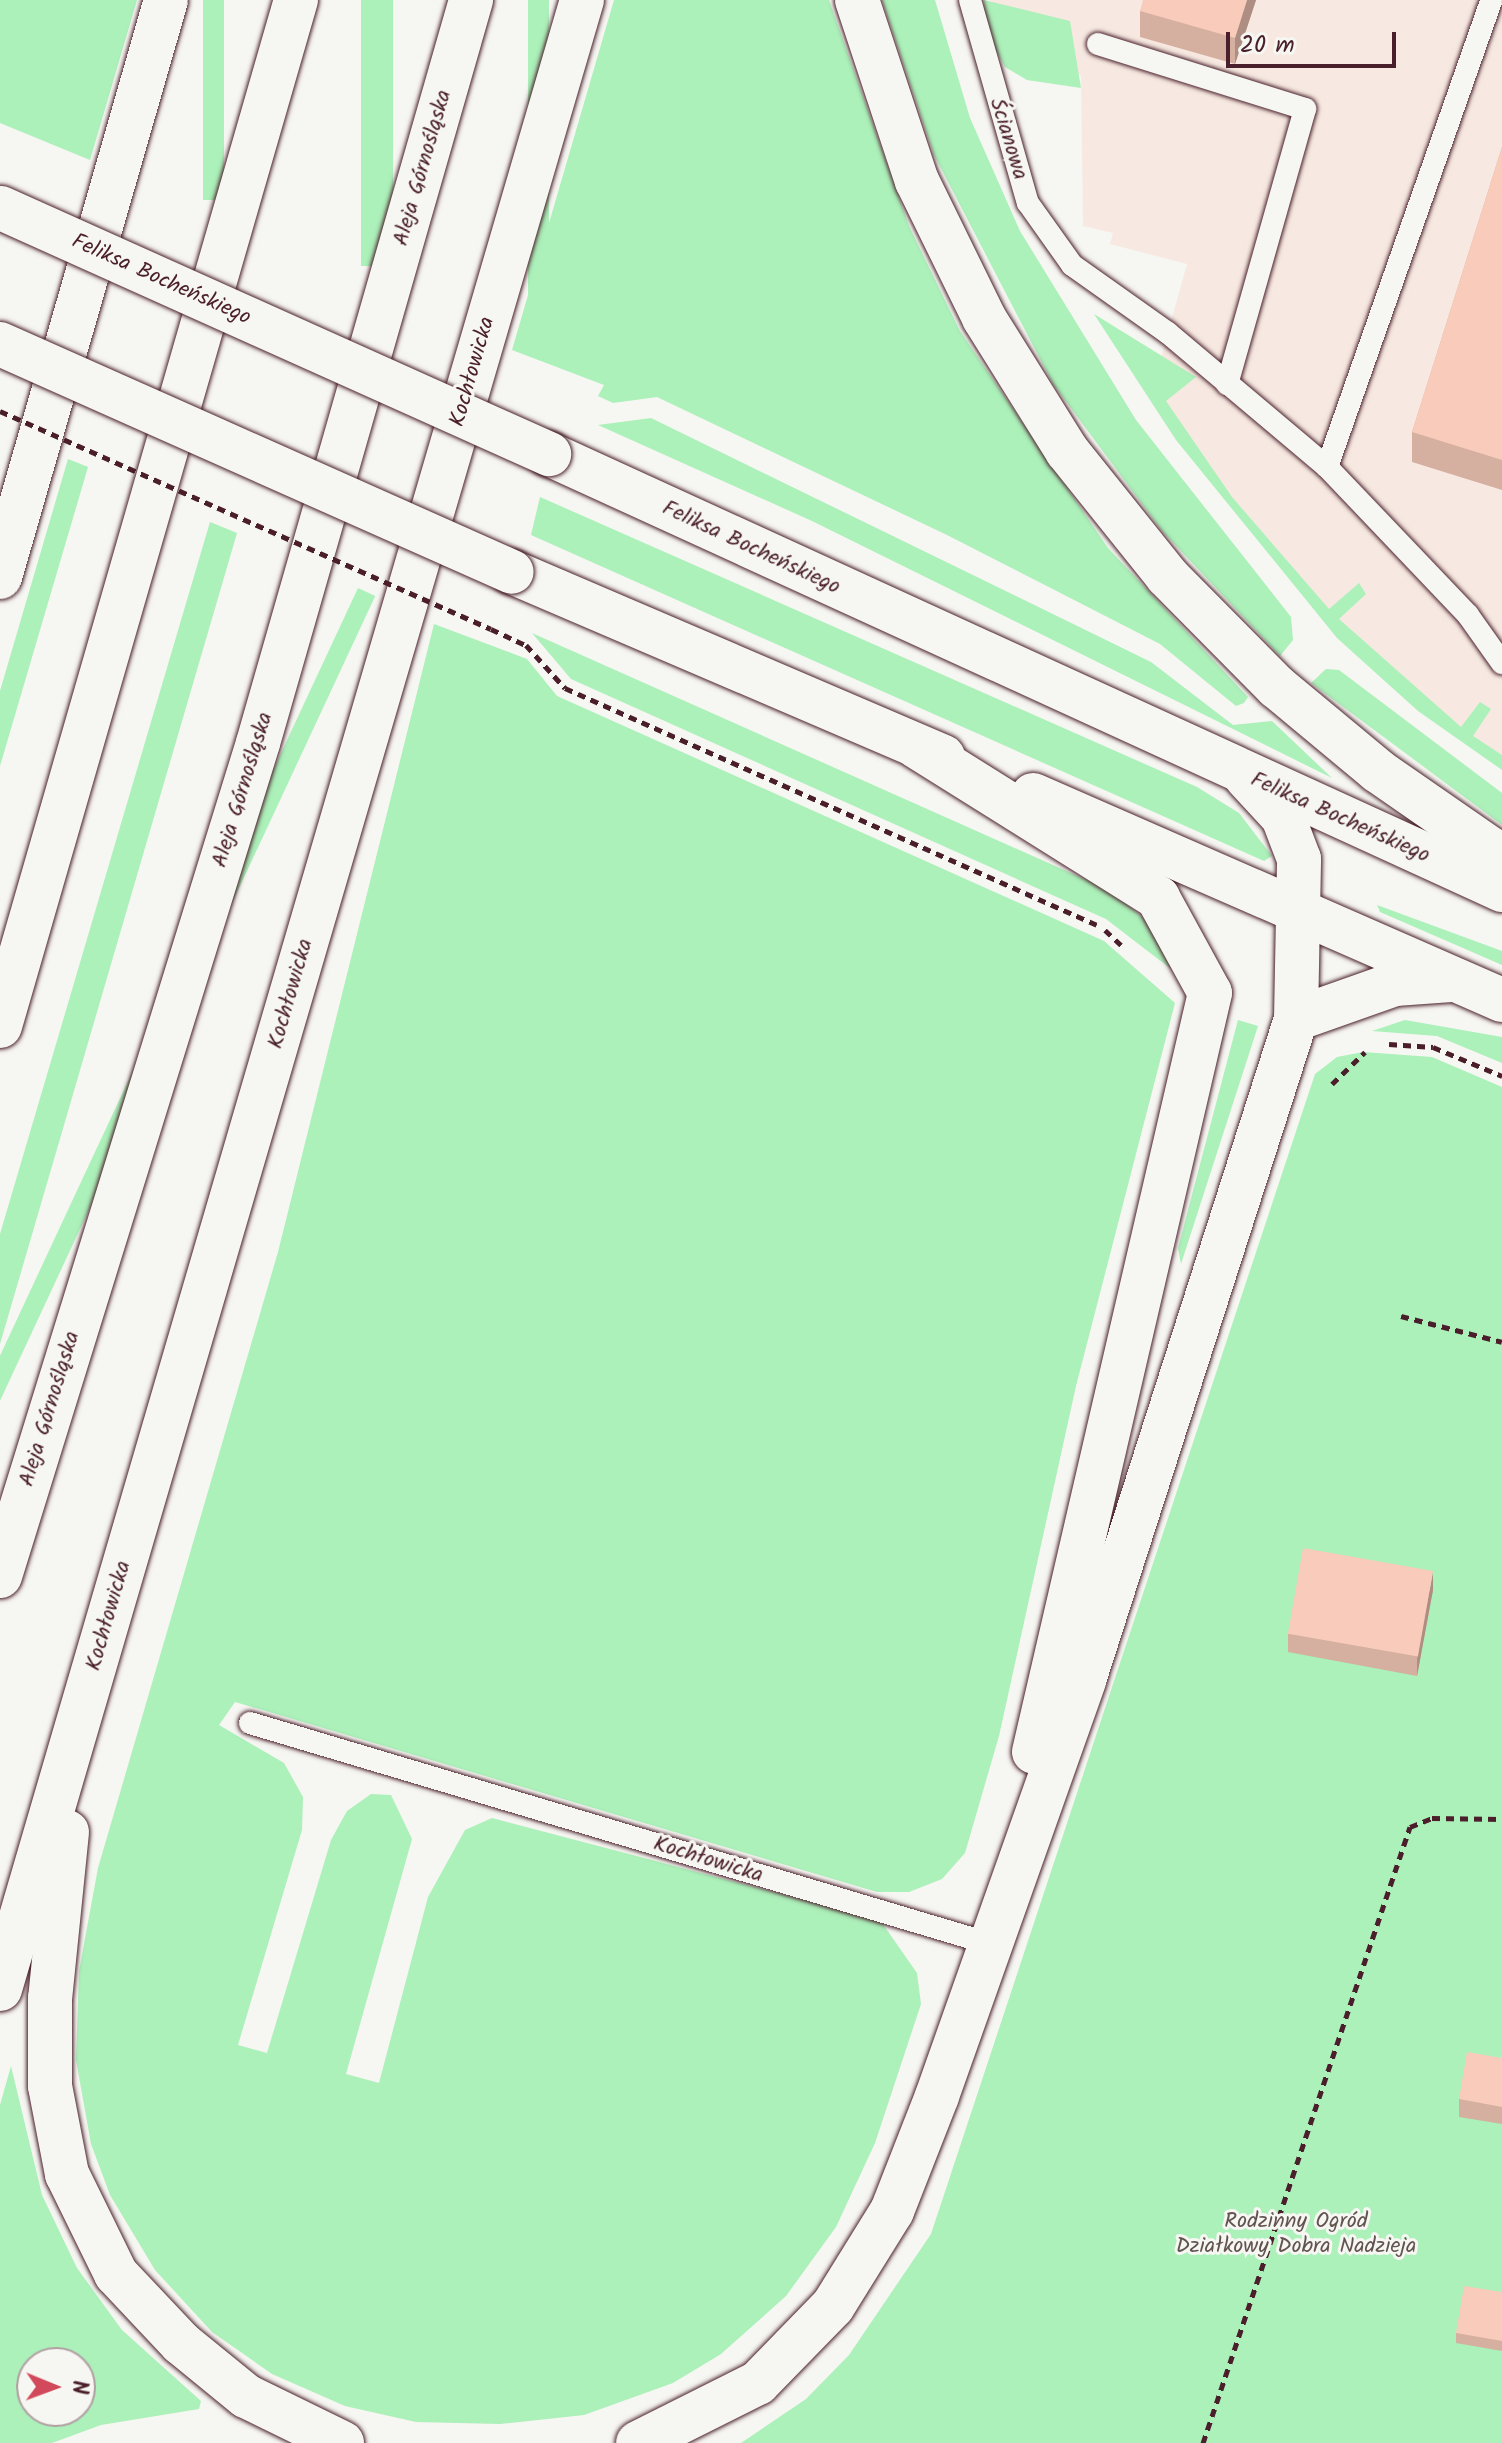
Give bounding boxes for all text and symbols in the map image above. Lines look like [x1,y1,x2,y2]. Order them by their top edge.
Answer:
scale bar [1230,16,1400,66]
text: 20 m [1240,26,1295,65]
street label: Aleja Górnośląska [388,87,458,249]
street label: Ścianowa [983,95,1033,183]
street label: Feliksa Bocheńskiego [67,229,255,331]
street label: Kochłowicka [445,314,501,430]
street label: Feliksa Bocheńskiego [658,495,844,601]
street label: Aleja Górnośląska [207,709,279,871]
street label: Feliksa Bocheńskiego [1246,767,1434,869]
street label: Kochłowicka [263,936,319,1052]
street label: Aleja Górnośląska [14,1328,86,1490]
street label: Kochłowicka [81,1558,137,1674]
street label: Kochłowicka [650,1831,766,1889]
park label: Rodzinny Ogród Działkowy Dobra Nadzieja [1176,2208,1416,2260]
north arrow [16,2347,96,2427]
text: N [61,2380,96,2395]

